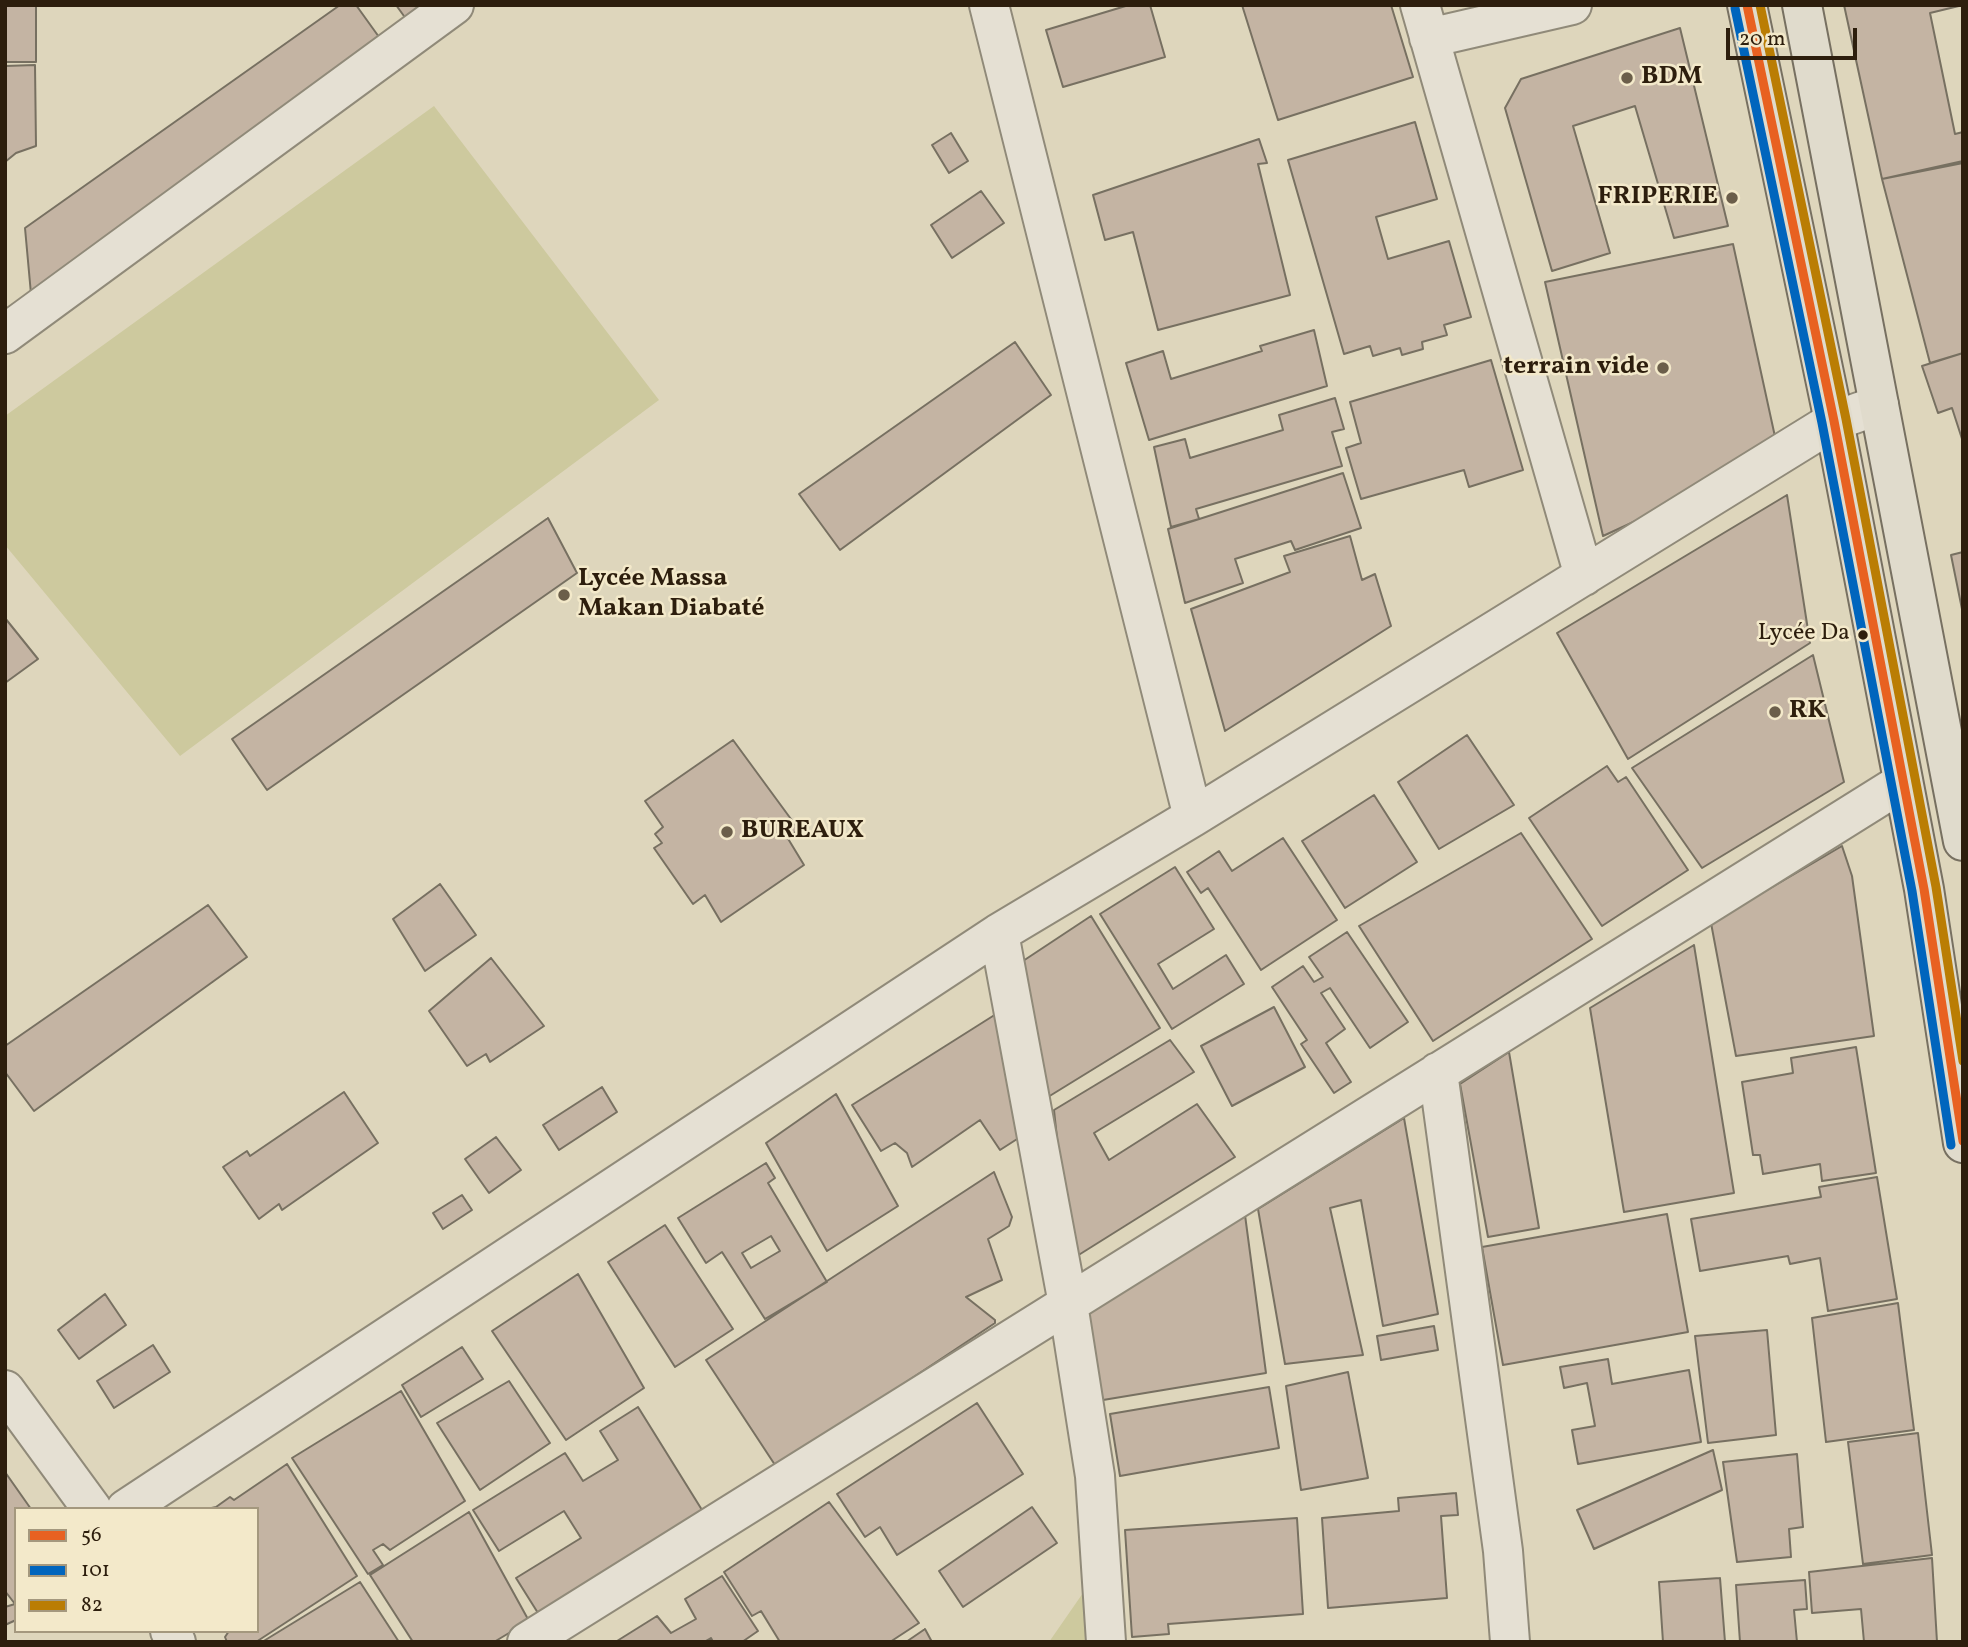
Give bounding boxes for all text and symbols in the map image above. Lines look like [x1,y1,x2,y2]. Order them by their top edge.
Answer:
scale bar [1730,14,1861,58]
text: 20 m [1739,25,1785,54]
place label: BDM [1641,62,1702,94]
marker: BDM [1619,70,1635,86]
place label: FRIPERIE [1597,182,1718,214]
marker: FRIPERIE [1724,190,1740,206]
place label: terrain vide [1503,352,1649,384]
marker: terrain vide [1655,360,1671,376]
place label: Lycée Massa Makan Diabaté [578,564,764,626]
marker: Lycée Massa Makan Diabaté [556,587,572,603]
place label: Lycée Da [1758,621,1850,649]
marker: Lycée Da [1856,628,1870,642]
place label: RK [1789,696,1826,728]
marker: RK [1767,704,1783,720]
place label: BUREAUX [741,816,864,848]
marker: BUREAUX [719,824,735,840]
legend [14,1507,259,1633]
text: 56 [81,1521,102,1550]
text: 101 [81,1556,110,1585]
text: 82 [81,1591,103,1620]

